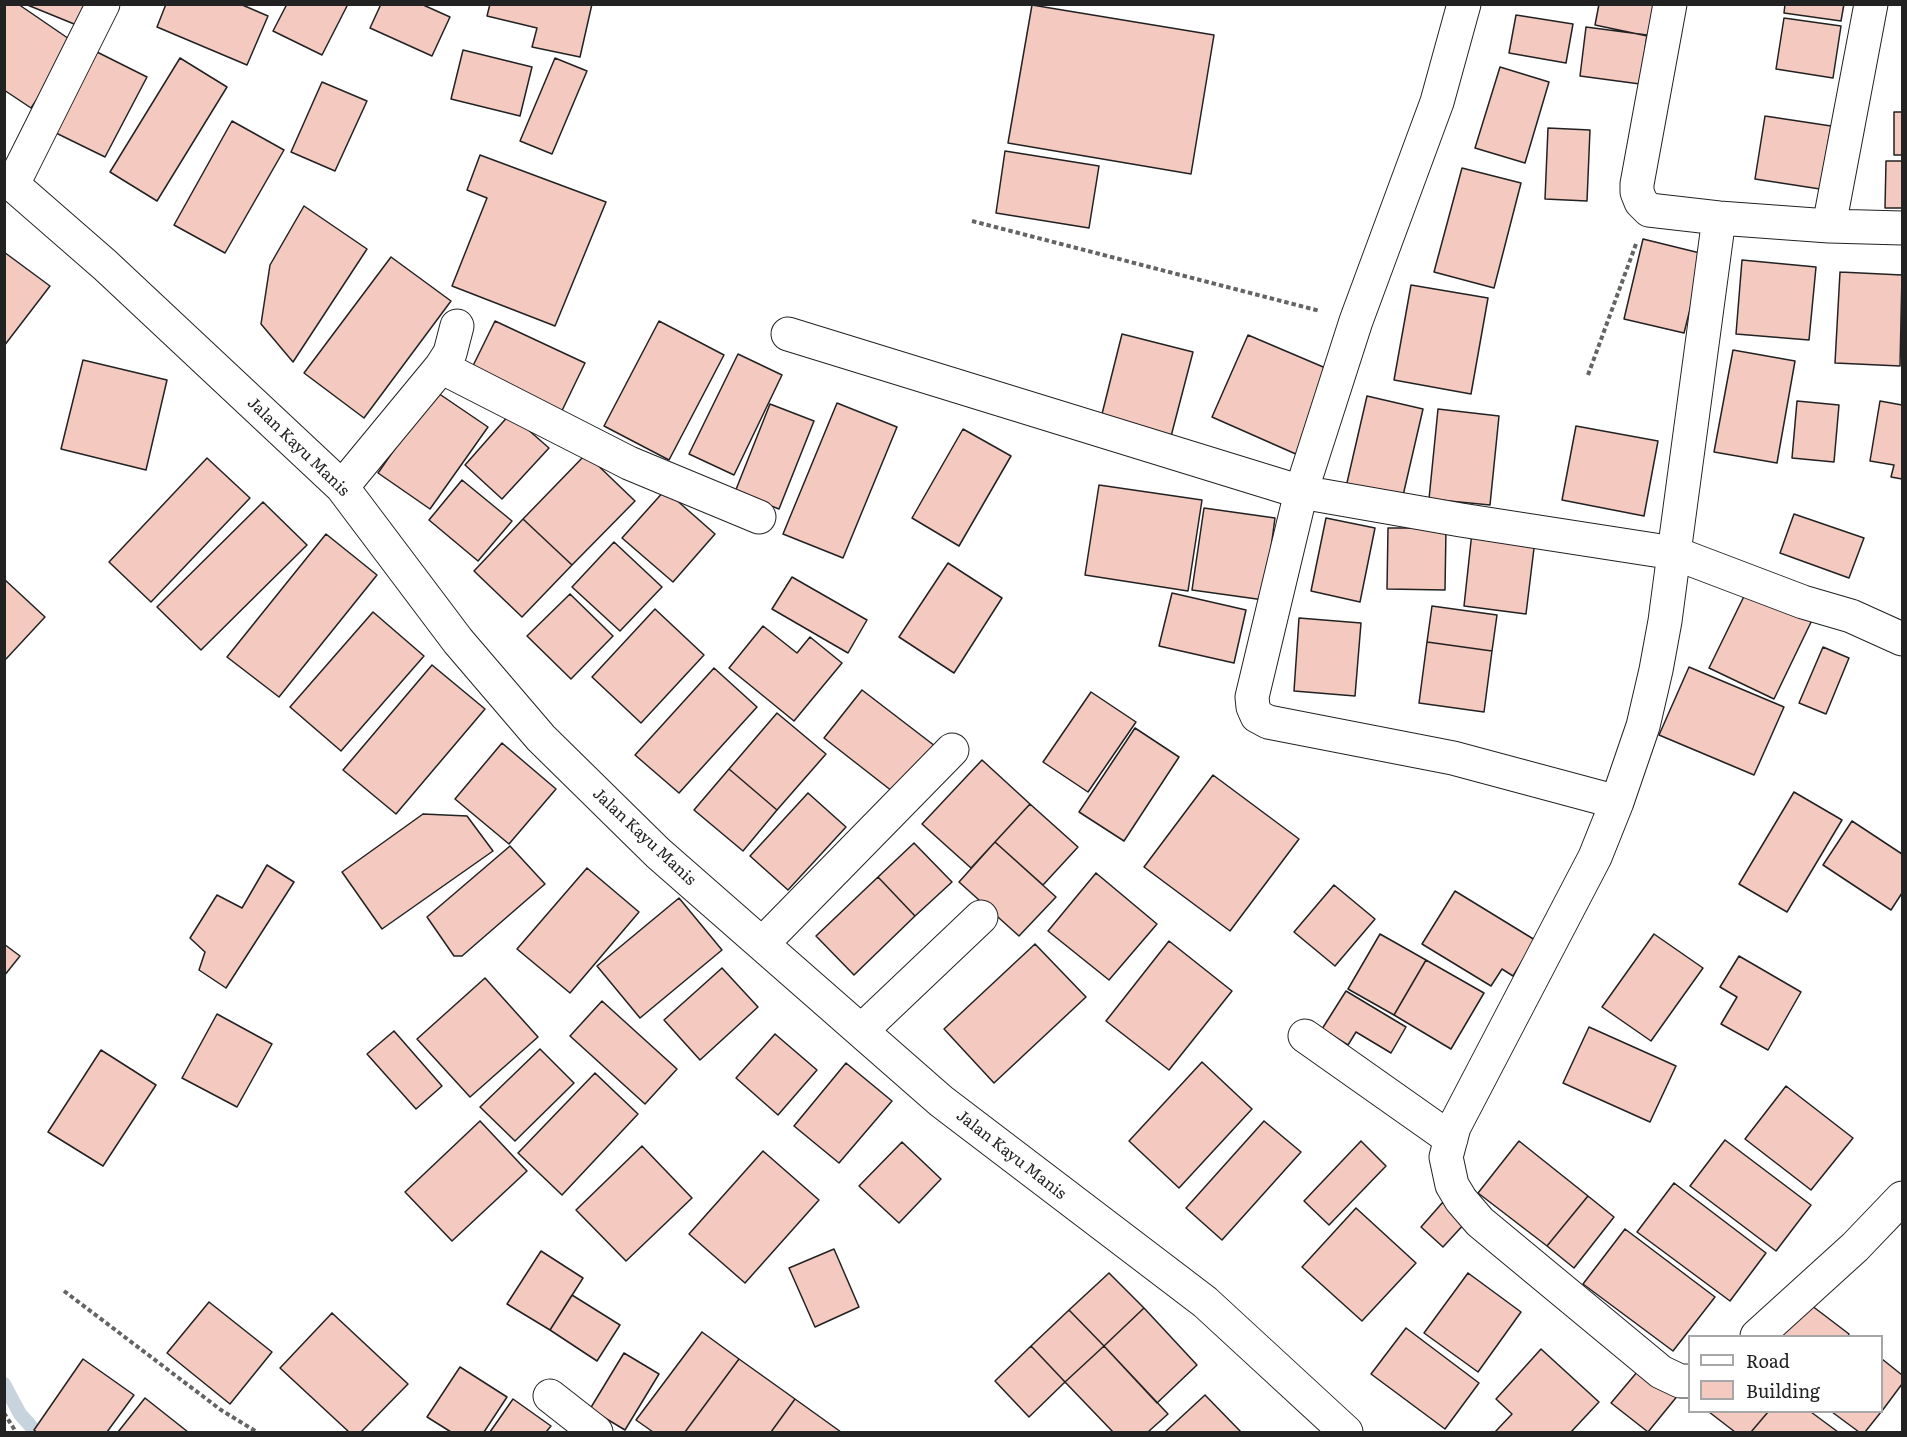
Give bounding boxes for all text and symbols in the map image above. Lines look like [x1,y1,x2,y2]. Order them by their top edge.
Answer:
street label: Jalan Kayu Manis [243,394,353,500]
street label: Jalan Kayu Manis [588,784,700,890]
street label: Jalan Kayu Manis [952,1106,1070,1204]
legend [1688,1335,1883,1413]
text: Road [1746,1347,1790,1374]
text: Building [1746,1377,1820,1404]

